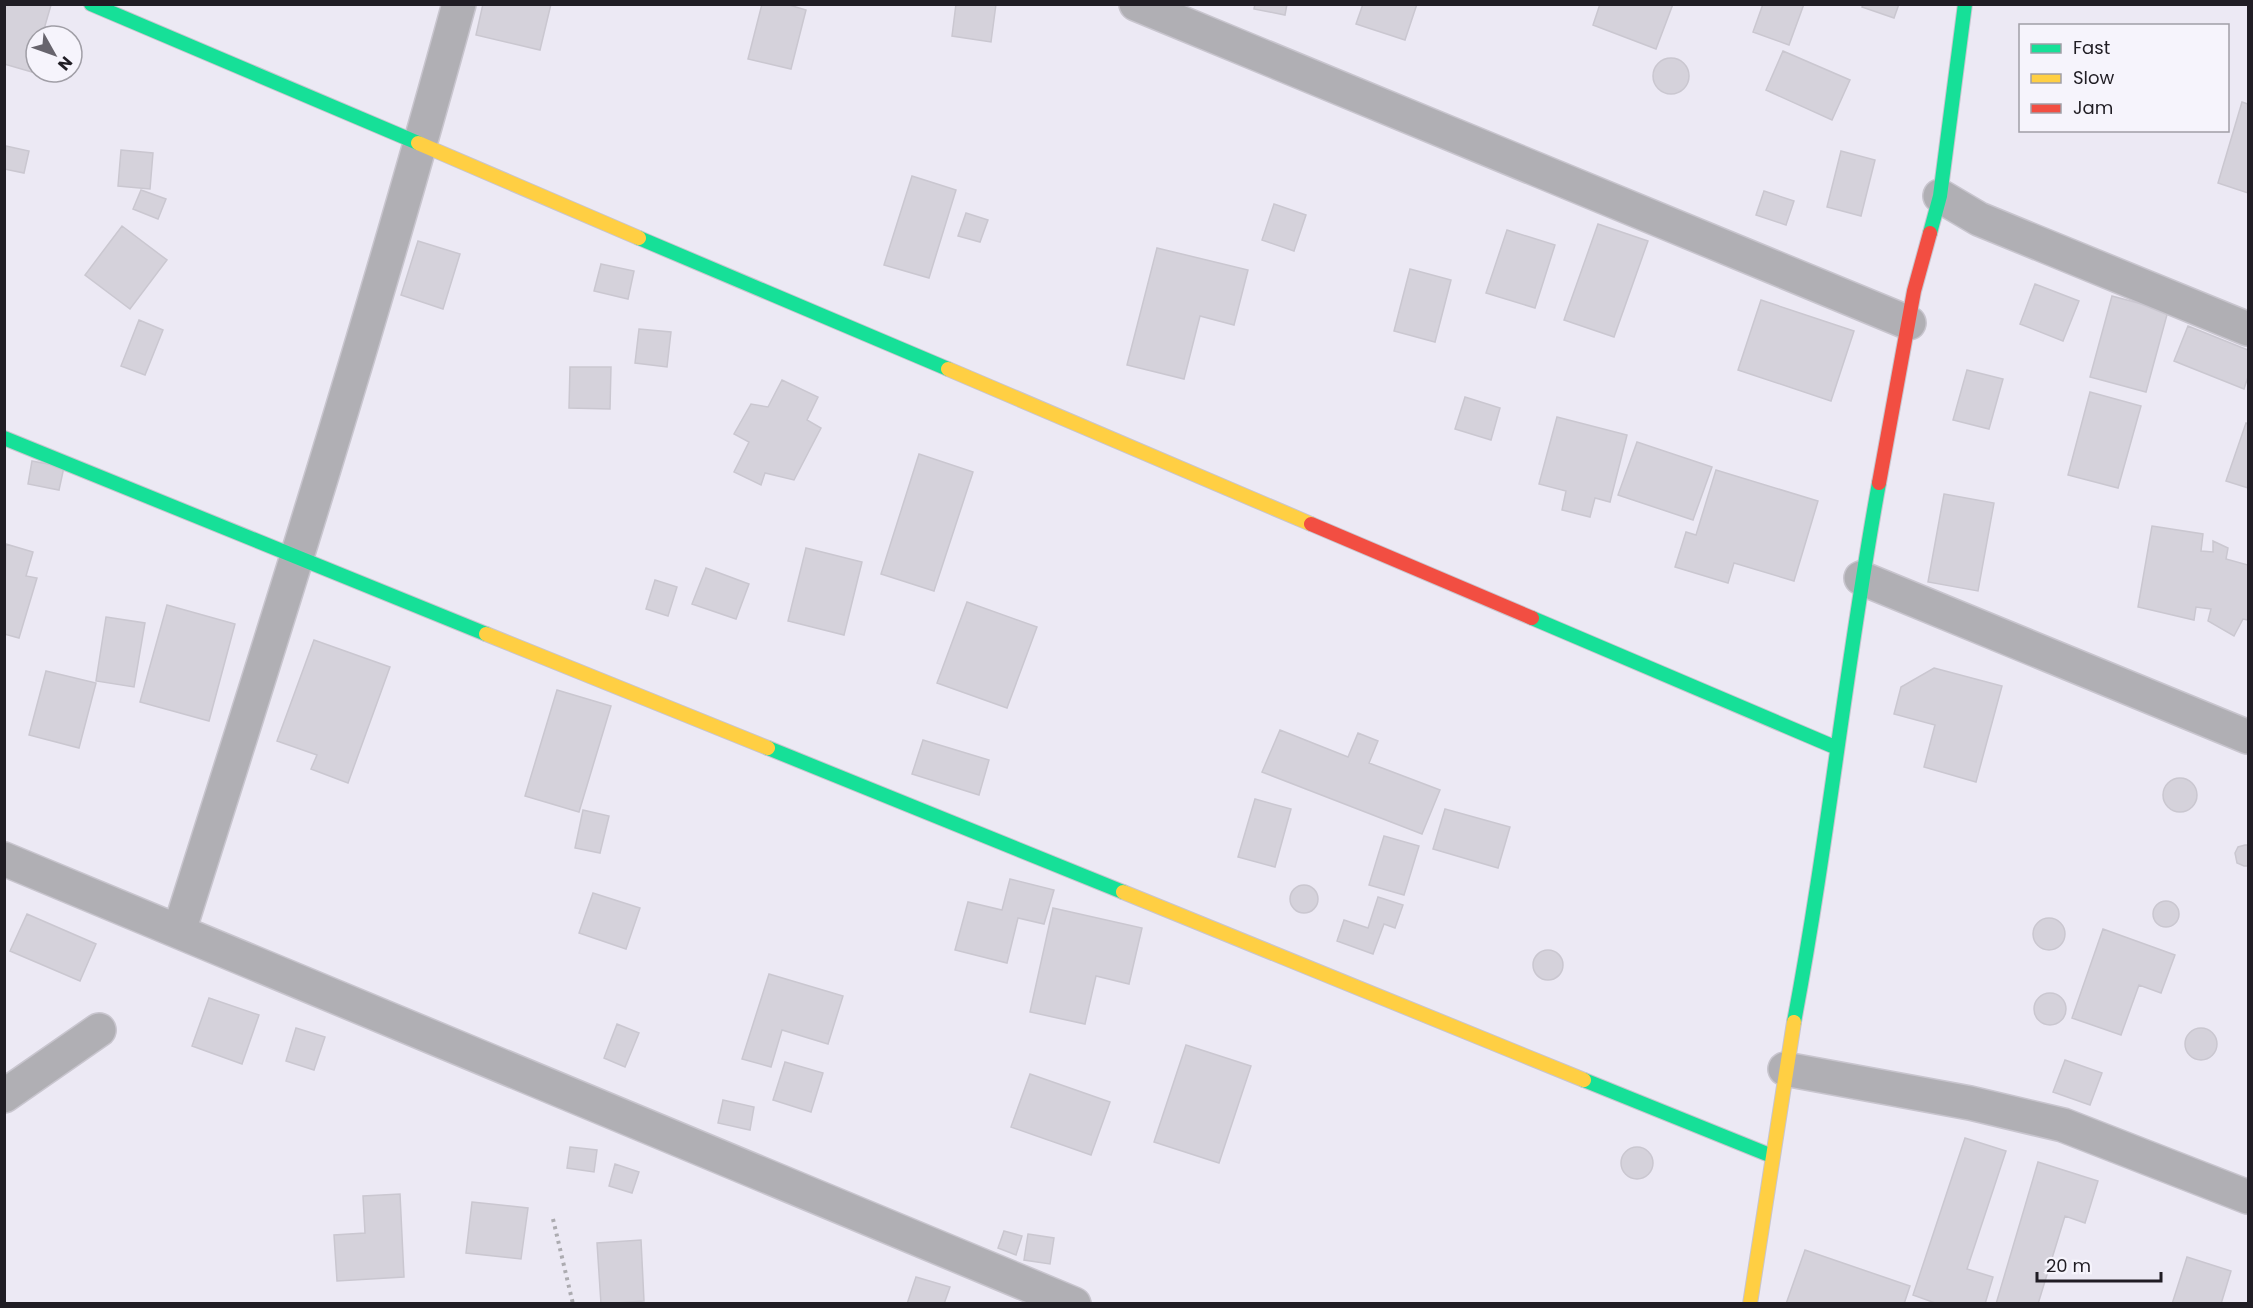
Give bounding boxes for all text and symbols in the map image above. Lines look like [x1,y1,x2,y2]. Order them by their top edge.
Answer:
north arrow [24,24,84,84]
legend [2019,24,2229,132]
text: Fast [2073,35,2110,60]
text: N [52,51,78,75]
text: Slow [2073,65,2115,90]
text: Jam [2073,95,2113,120]
scale bar [2037,1245,2162,1283]
text: 20 m [2046,1253,2091,1278]

